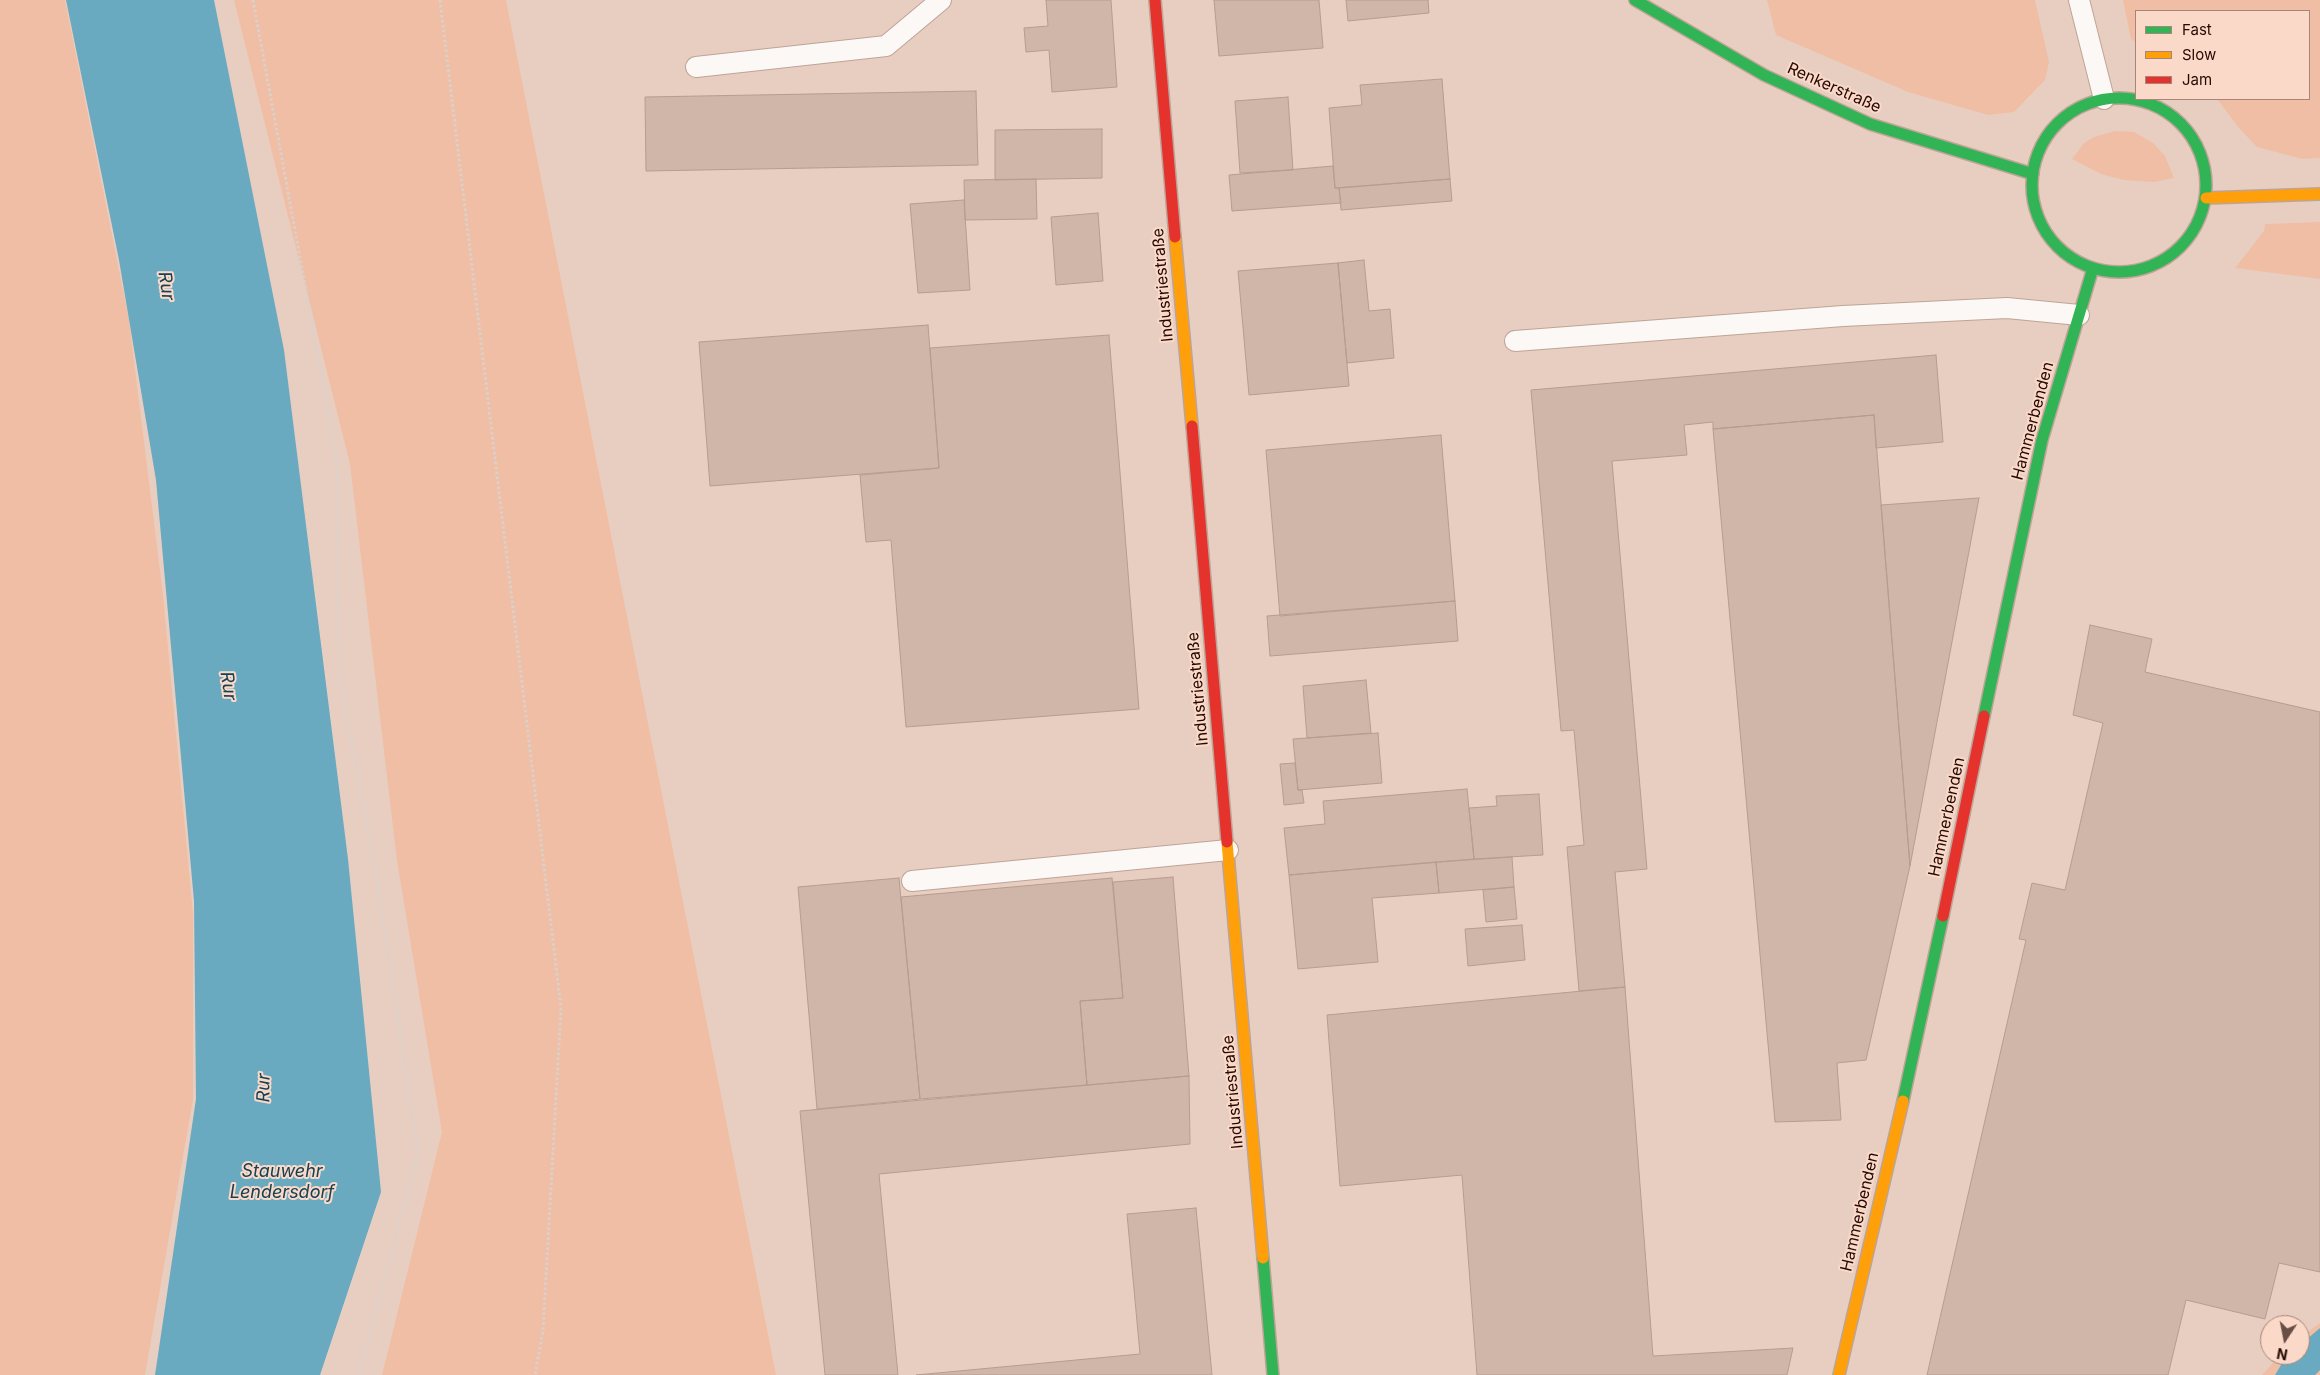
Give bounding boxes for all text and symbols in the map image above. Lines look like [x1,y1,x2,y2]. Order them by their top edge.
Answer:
legend [2135,10,2310,100]
text: Fast [2182,20,2212,39]
text: Slow [2182,45,2216,64]
street label: Renkerstraße [1784,59,1884,117]
text: Jam [2182,70,2212,89]
street label: Industriestraße [1148,227,1178,343]
water label: Rur [153,270,179,302]
street label: Hammerbenden [2008,360,2058,482]
street label: Industriestraße [1183,631,1213,747]
water label: Rur [215,670,241,702]
street label: Hammerbenden [1925,756,1969,878]
street label: Industriestraße [1218,1034,1248,1150]
water label: Rur [253,1073,275,1103]
street label: Hammerbenden [1837,1151,1883,1273]
water label: Stauwehr Lendersdorf [230,1161,334,1204]
north arrow [2260,1315,2310,1365]
text: N [2275,1345,2289,1364]

